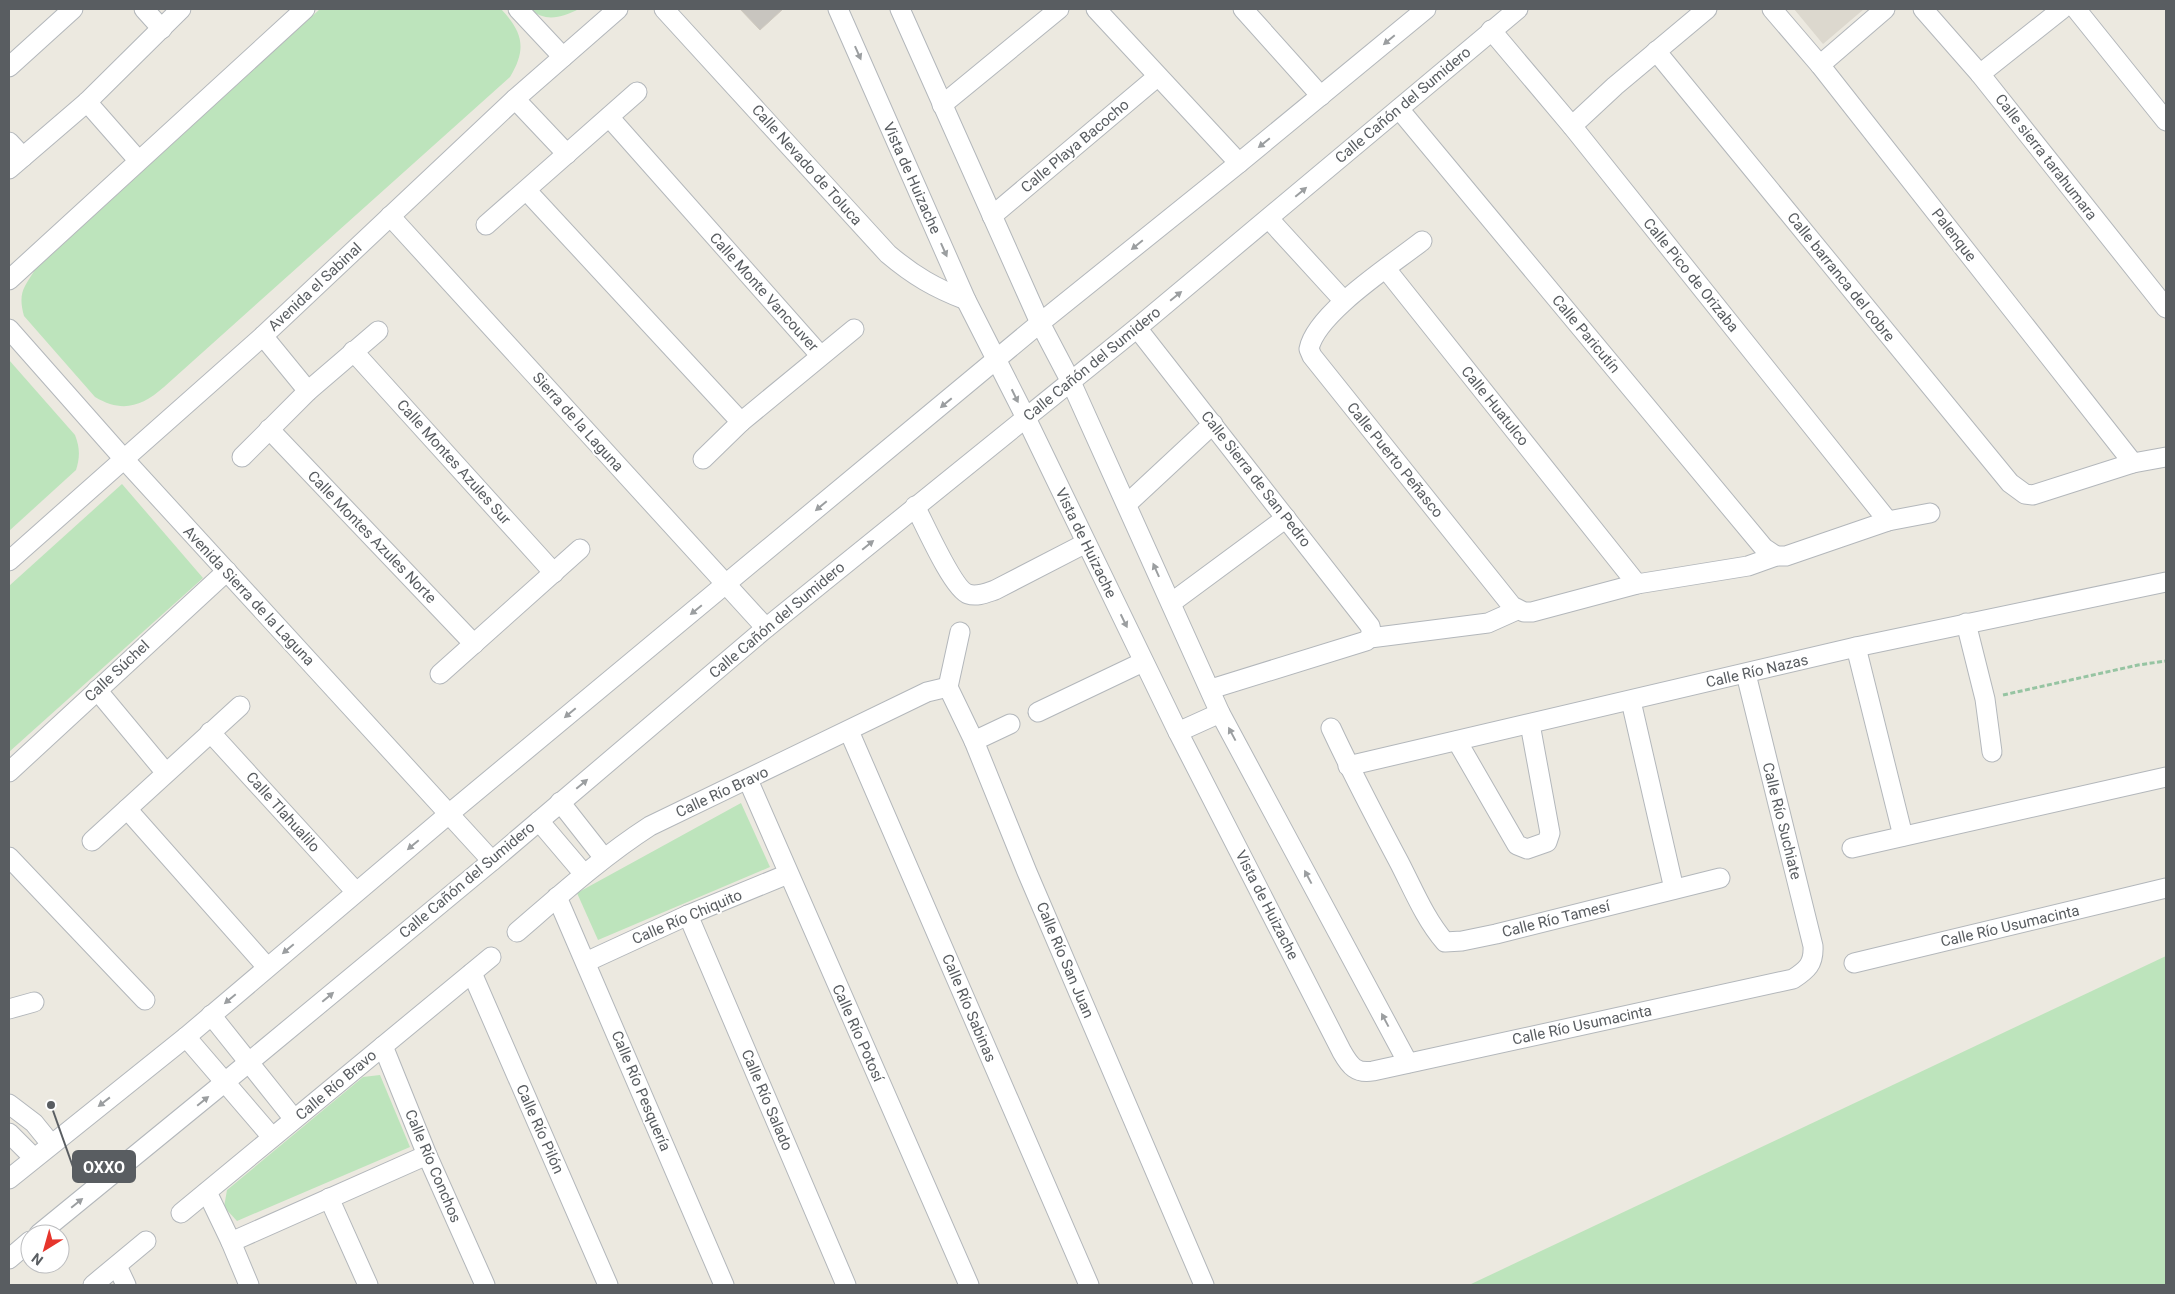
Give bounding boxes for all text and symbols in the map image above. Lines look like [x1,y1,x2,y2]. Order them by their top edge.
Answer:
one-way arrow [1383,34,1396,45]
street label: Calle Cañón del Sumidero [1332,43,1474,167]
one-way arrow [854,46,862,60]
street label: Calle sierra tarahumara [1991,90,2101,224]
street label: Calle Playa Bacocho [1017,96,1133,196]
street label: Calle Nevado de Toluca [748,101,866,229]
street label: Vista de Huizache [879,119,945,237]
one-way arrow [1257,138,1270,149]
one-way arrow [1295,186,1307,198]
street label: Palenque [1928,205,1980,265]
street label: Calle barranca del cobre [1783,209,1899,345]
street label: Calle Pico de Orizaba [1639,214,1743,336]
street label: Calle Monte Vancouver [706,229,822,355]
street label: Avenida el Sabinal [264,239,366,335]
one-way arrow [1131,240,1144,251]
one-way arrow [941,243,949,257]
one-way arrow [1169,290,1182,301]
street label: Calle Paricutín [1548,291,1624,377]
street label: Calle Cañón del Sumidero [1020,303,1164,425]
street label: Calle Huatulco [1457,363,1533,449]
street label: Sierra de la Laguna [529,369,627,475]
one-way arrow [1011,389,1019,403]
street label: Calle Montes Azules Sur [393,396,515,528]
one-way arrow [940,397,953,408]
street label: Calle Puerto Peñasco [1343,399,1447,521]
street label: Calle Sierra de San Pedro [1197,407,1315,551]
street label: Calle Montes Azules Norte [304,467,440,607]
street label: Vista de Huizache [1052,485,1120,601]
one-way arrow [815,501,828,512]
street label: Avenida Sierra de la Laguna [180,523,318,669]
one-way arrow [861,539,874,550]
street label: Calle Cañón del Sumidero [706,558,848,682]
one-way arrow [1152,563,1160,577]
one-way arrow [690,604,703,615]
one-way arrow [1120,614,1128,629]
street label: Calle Súchel [81,637,153,705]
street label: Calle Río Nazas [1704,650,1810,692]
one-way arrow [564,708,577,719]
one-way arrow [1228,726,1236,741]
street label: Calle Río Suchiate [1759,761,1805,881]
street label: Calle Río Bravo [673,763,771,821]
street label: Calle Tlahualilo [242,768,324,856]
one-way arrow [576,778,589,789]
street label: Calle Cañón del Sumidero [396,818,538,942]
one-way arrow [407,839,420,850]
street label: Vista de Huizache [1232,847,1302,963]
one-way arrow [1304,870,1312,884]
street label: Calle Río Chiquito [629,886,745,948]
street label: Calle Río Tamesí [1500,897,1613,941]
street label: Calle Río San Juan [1032,899,1098,1021]
street label: Calle Río Usumacinta [1939,901,2081,951]
one-way arrow [282,944,295,955]
street label: Calle Río Sabinas [938,951,1000,1065]
street label: Calle Río Potosí [828,981,888,1086]
one-way arrow [321,991,334,1002]
one-way arrow [224,993,236,1004]
street label: Calle Río Usumacinta [1511,1001,1653,1049]
one-way arrow [1381,1013,1389,1028]
street label: Calle Río Pesquería [608,1028,674,1154]
street label: Calle Río Bravo [292,1046,380,1124]
street label: Calle Río Salado [738,1047,796,1153]
street label: Calle Río Pilón [512,1082,568,1176]
one-way arrow [196,1095,209,1106]
one-way arrow [98,1096,111,1107]
street label: Calle Río Conchos [401,1107,465,1225]
callout: OXXO [73,1151,135,1182]
text: OXXO [83,1158,125,1177]
one-way arrow [70,1198,83,1209]
north arrow [20,1224,70,1274]
text: N [28,1250,46,1269]

